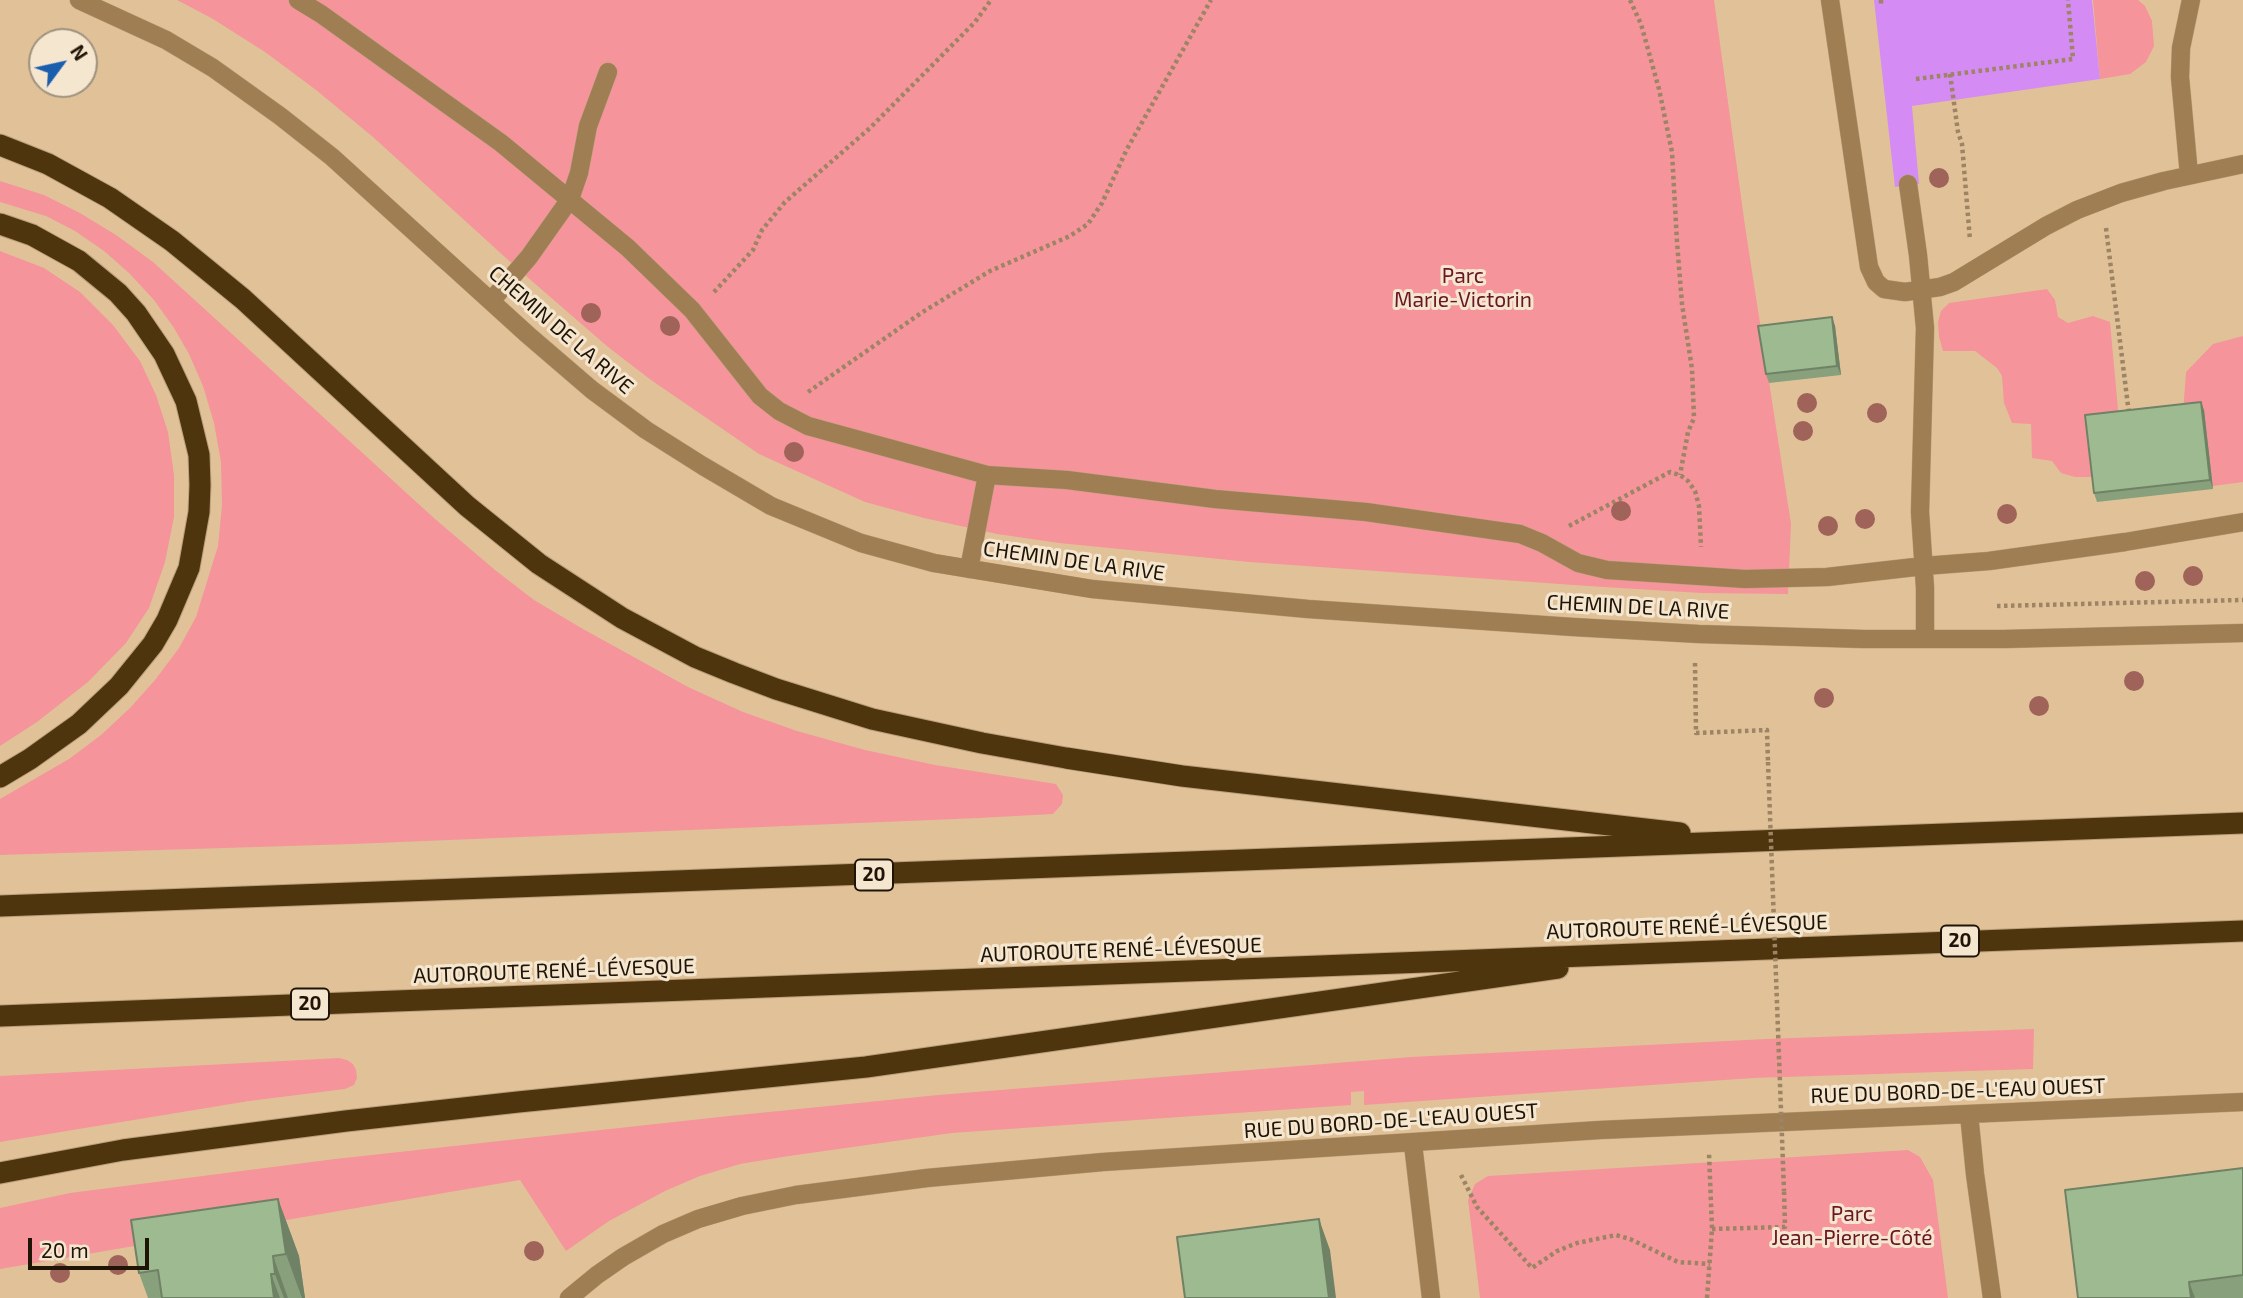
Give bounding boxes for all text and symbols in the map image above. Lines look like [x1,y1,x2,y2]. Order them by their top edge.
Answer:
north arrow [28,28,98,98]
text: N [66,40,93,64]
street label: CHEMIN DE LA RIVE [484,260,638,400]
park label: Parc Marie-Victorin [1394,263,1532,313]
street label: CHEMIN DE LA RIVE [982,536,1166,586]
street label: CHEMIN DE LA RIVE [1546,590,1730,624]
road number: 20 [855,860,893,890]
street label: AUTOROUTE RENÉ-LÉVESQUE [1546,909,1828,945]
road number: 20 [1941,925,1979,956]
street label: AUTOROUTE RENÉ-LÉVESQUE [980,932,1262,968]
street label: AUTOROUTE RENÉ-LÉVESQUE [413,953,695,989]
road number: 20 [291,988,329,1020]
street label: RUE DU BORD-DE-L'EAU OUEST [1810,1073,2106,1109]
street label: RUE DU BORD-DE-L'EAU OUEST [1243,1098,1539,1144]
park label: Parc Jean-Pierre-Côté [1772,1201,1932,1251]
scale bar [32,1224,152,1268]
text: 20 m [41,1237,89,1262]

